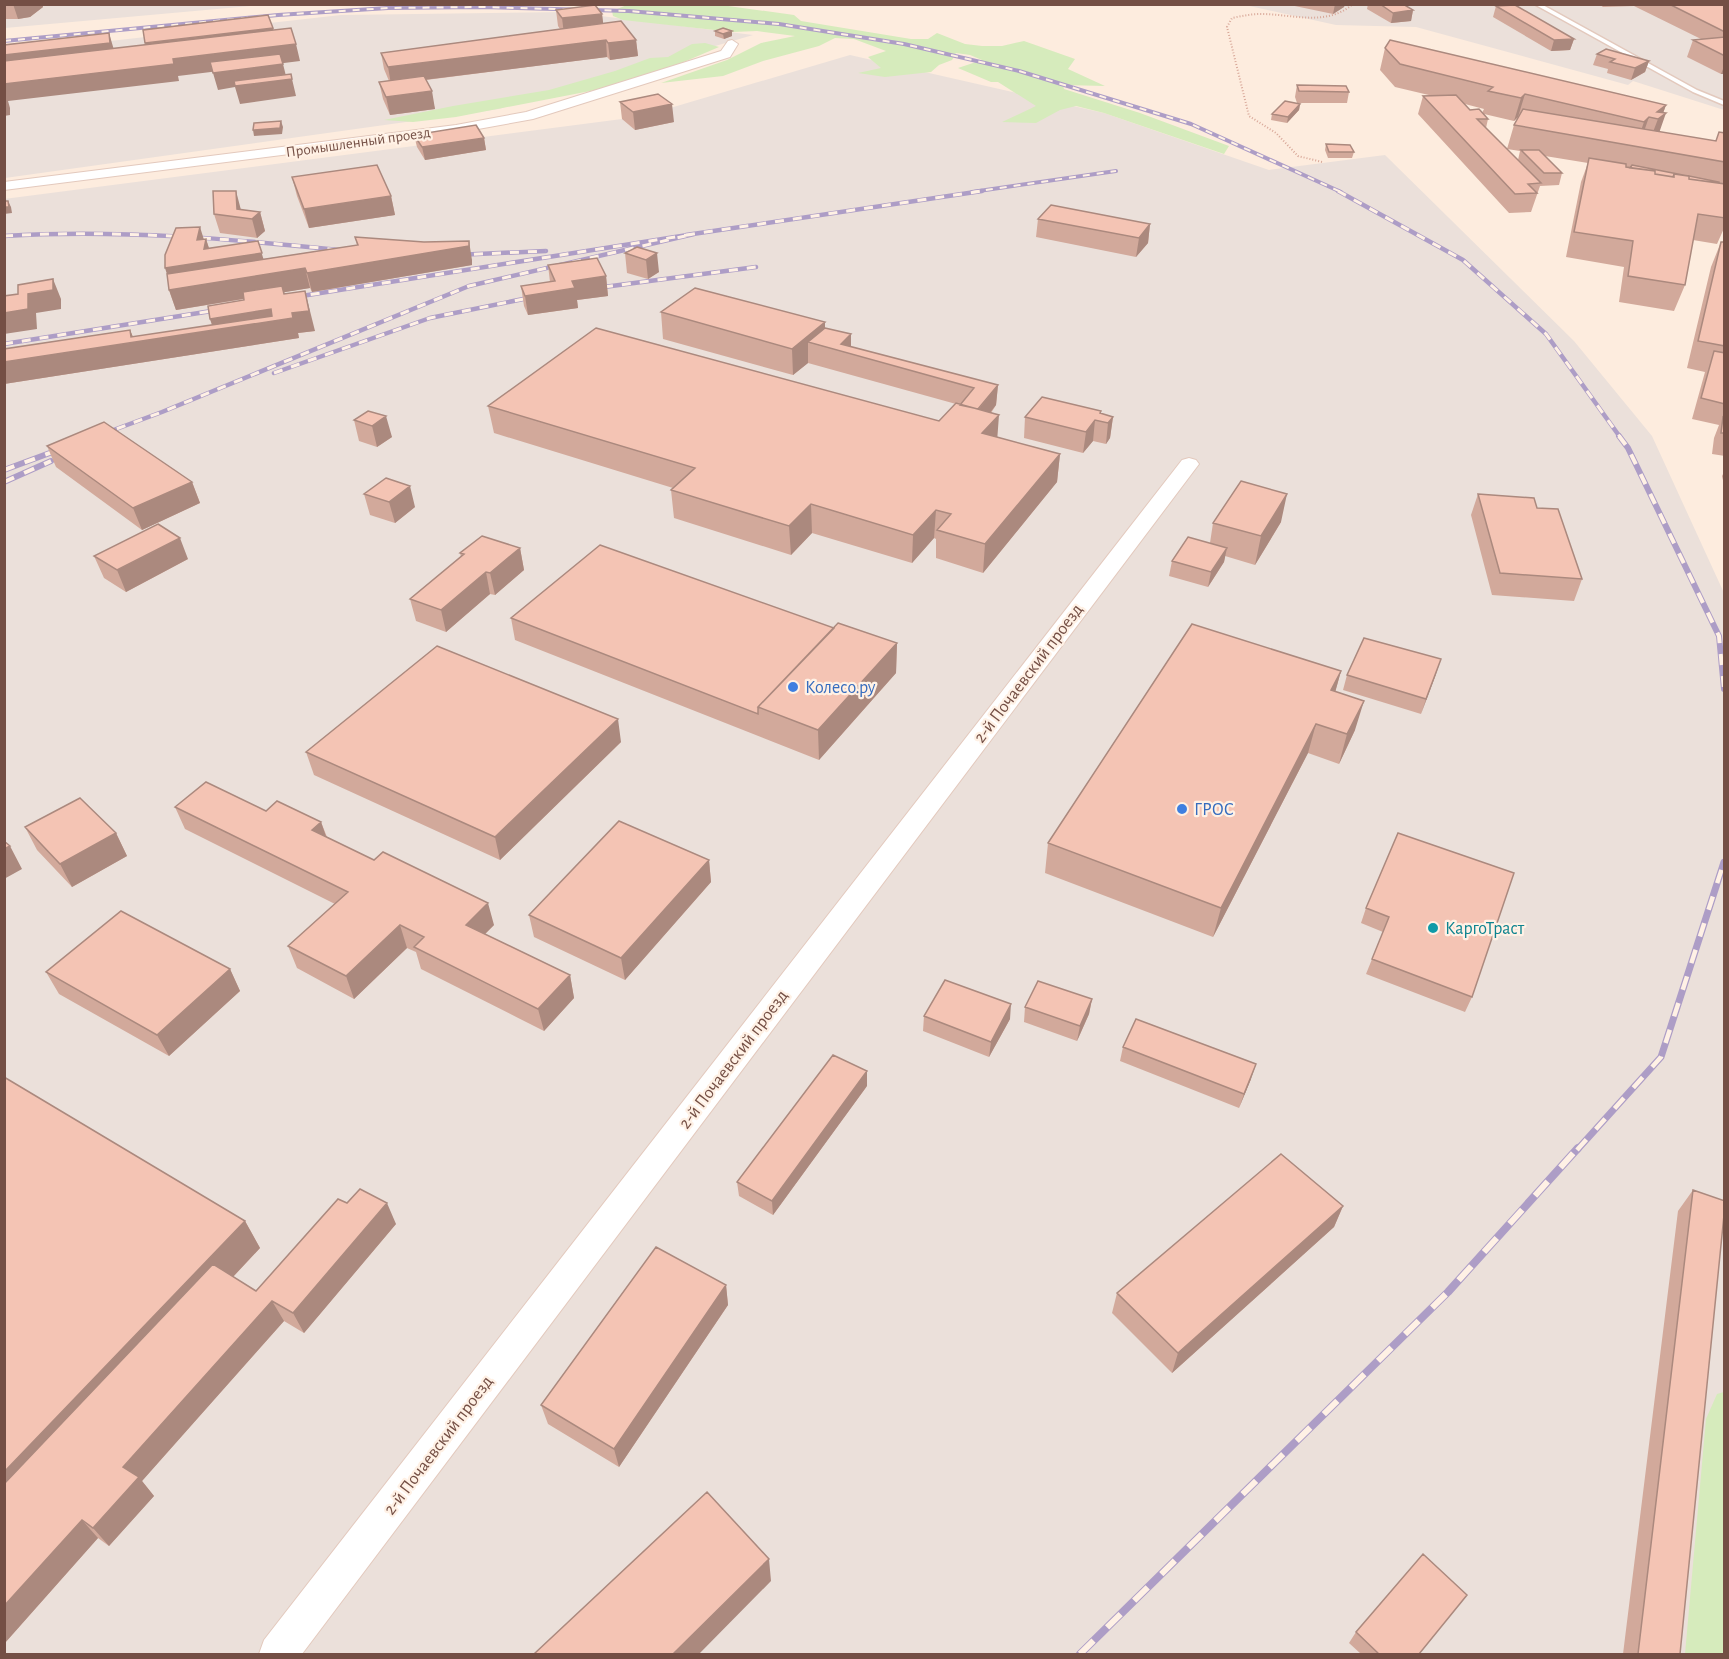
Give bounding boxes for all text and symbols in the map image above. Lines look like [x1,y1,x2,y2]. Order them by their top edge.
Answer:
street label: Промышленный проезд [285,125,431,160]
street label: 2-й Почаевский проезд [971,601,1087,746]
place label: Колесо.ру [805,679,876,697]
marker: Колесо.ру [786,680,800,694]
place label: ГРОС [1194,801,1234,819]
marker: ГРОС [1175,802,1189,816]
place label: КаргоТраст [1445,920,1525,938]
marker: КаргоТраст [1426,921,1440,935]
street label: 2-й Почаевский проезд [676,987,792,1132]
street label: 2-й Почаевский проезд [381,1373,497,1518]

